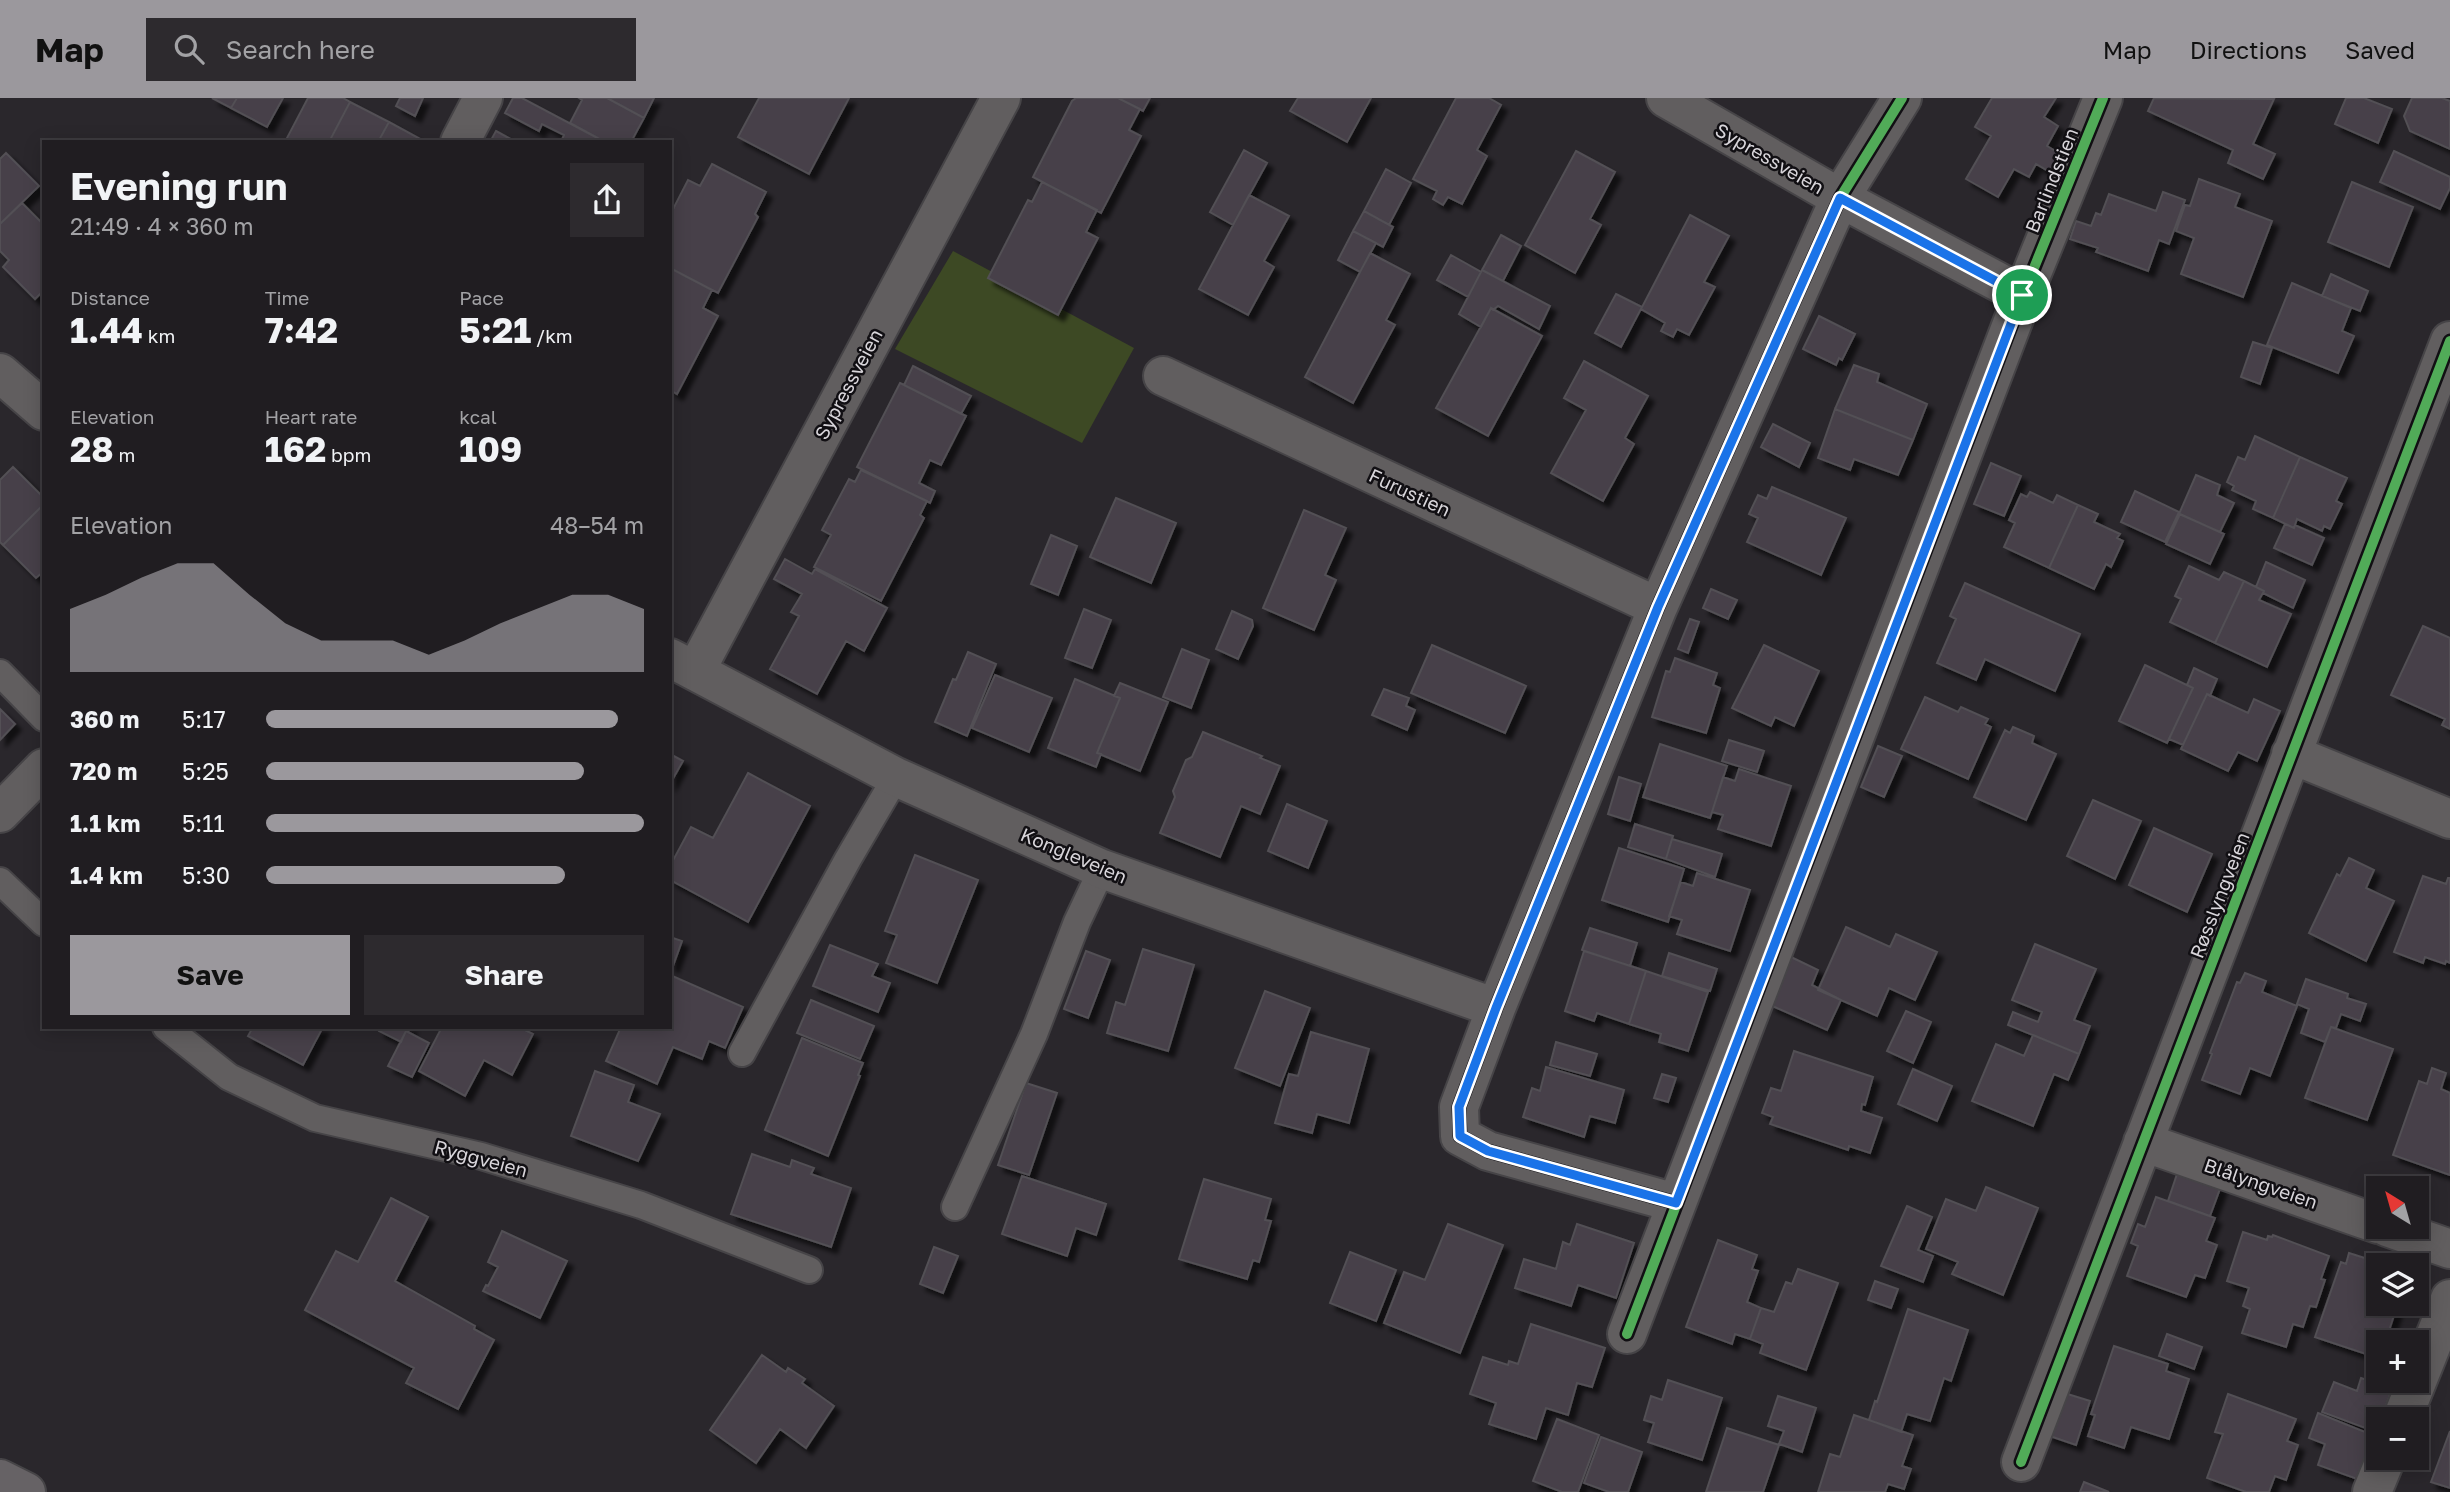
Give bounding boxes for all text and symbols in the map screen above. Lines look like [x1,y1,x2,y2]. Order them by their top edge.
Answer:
search box [146,18,636,81]
text: Map [35,30,104,69]
icon: search [170,30,208,68]
text: Search here [226,34,375,65]
text: Map [2103,35,2152,64]
text: Directions [2190,35,2307,64]
text: Saved [2345,35,2415,64]
street label: Sypressveien [1712,118,1828,198]
street label: Barlindstien [2020,124,2082,236]
text: Evening run [70,163,288,208]
button: share [570,163,644,237]
text: 21:49 · 4 × 360 m [70,212,254,240]
pin [1992,265,2052,325]
icon: arrive [2003,276,2041,314]
text: Distance [70,286,150,309]
text: Time [265,286,309,309]
text: Pace [459,286,504,309]
text: 1.44 [70,309,143,351]
text: 7:42 [265,309,338,351]
text: 5:21 [459,309,531,351]
text: km [143,324,175,347]
text: /km [531,324,573,347]
street label: Sypressveien [809,325,887,443]
text: Elevation [70,405,155,428]
text: Heart rate [265,405,357,428]
text: kcal [459,405,497,428]
text: 28 [70,428,114,470]
text: 162 [265,428,326,470]
text: 109 [459,428,522,470]
text: m [114,443,135,466]
text: bpm [326,443,371,466]
street label: Furustien [1366,463,1454,521]
text: Elevation [70,511,172,539]
text: 48–54 m [550,511,644,539]
text: 360 m [70,705,139,733]
text: 5:17 [182,705,226,733]
text: 720 m [70,757,137,785]
text: 5:25 [182,757,229,785]
text: 1.1 km [70,809,140,837]
text: 5:11 [182,809,225,837]
street label: Kongleveien [1017,822,1131,888]
street label: Røsslyngveien [2184,829,2254,961]
text: 1.4 km [70,861,143,889]
text: 5:30 [182,861,230,889]
button: Save [70,935,350,1015]
button: Share [364,935,644,1015]
street label: Ryggveien [432,1135,530,1181]
street label: Blålyngveien [2201,1153,2321,1213]
north arrow [2366,1176,2429,1239]
map controls [2366,1176,2429,1470]
button: layers [2366,1253,2429,1316]
button: + [2366,1330,2429,1393]
button: − [2366,1407,2429,1470]

